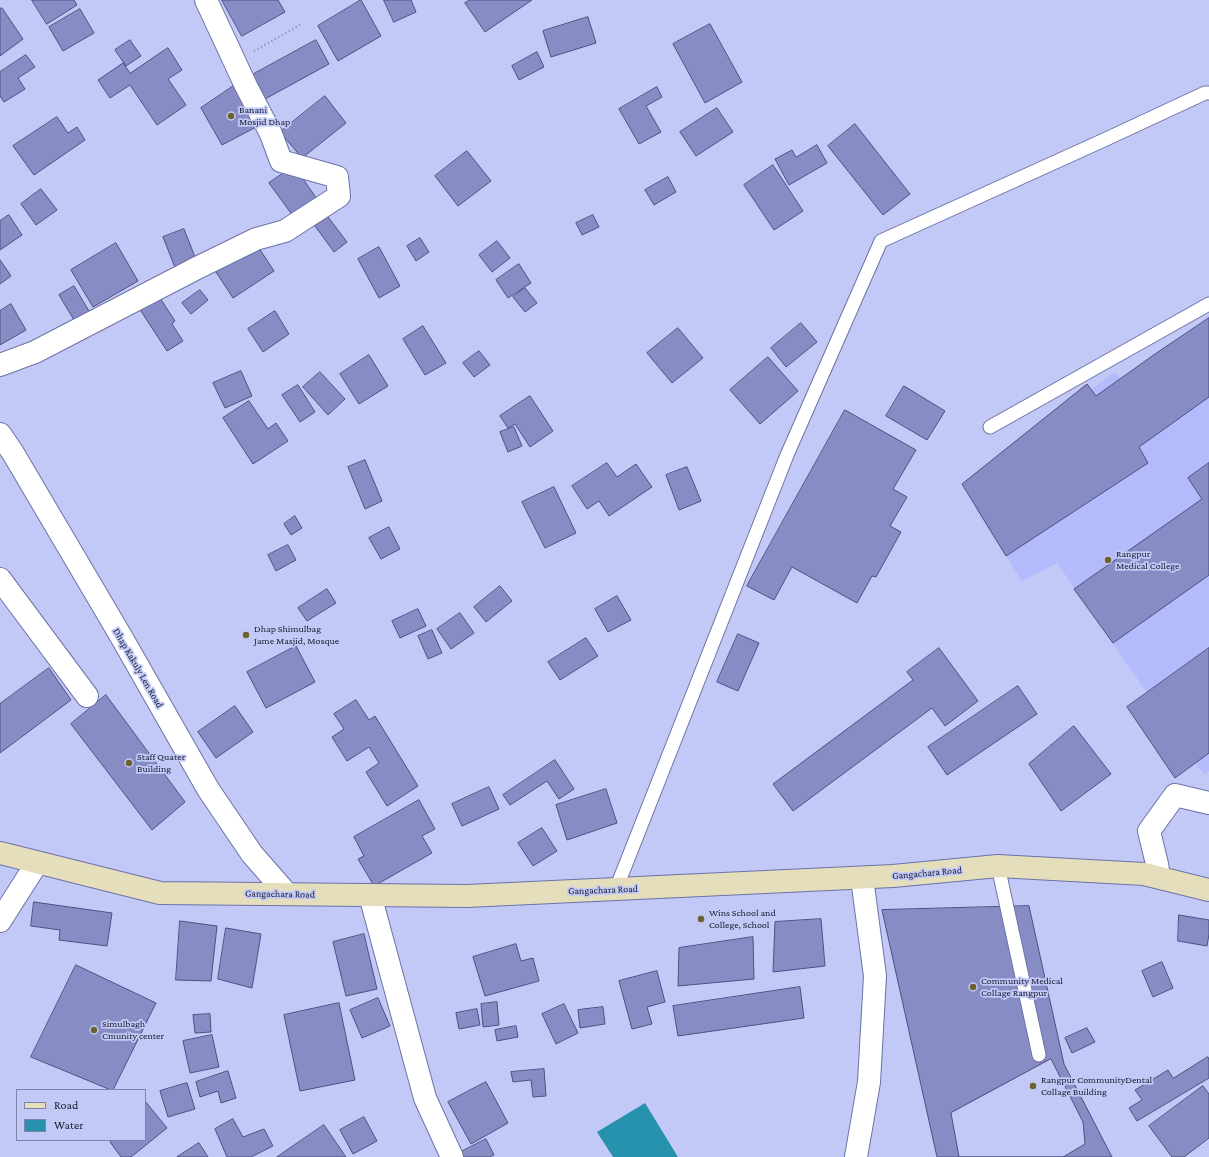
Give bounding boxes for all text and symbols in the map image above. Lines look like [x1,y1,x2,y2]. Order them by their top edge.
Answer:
place label: Banani Mosjid Dhap [239,104,290,128]
marker: Banani Mosjid Dhap [226,111,236,121]
place label: Rangpur Medical College [1116,548,1179,572]
marker: Rangpur Medical College [1103,555,1113,565]
place label: Dhap Shimulbag Jame Masjid, Mosque [254,623,339,646]
street label: Dhap Kakuly Len Road [110,626,166,710]
marker: Dhap Shimulbag Jame Masjid, Mosque [241,630,251,640]
place label: Staff Quater Building [137,751,185,774]
marker: Staff Quater Building [124,758,134,768]
street label: Gangachara Road [892,864,962,882]
street label: Gangachara Road [568,883,638,897]
street label: Gangachara Road [245,887,315,901]
place label: Wins School and College, School [709,907,776,930]
marker: Wins School and College, School [696,914,706,924]
place label: Community Medical Collage Rangpur [981,975,1063,998]
marker: Community Medical Collage Rangpur [968,982,978,992]
place label: Simulbagh Cmunity center [102,1018,164,1042]
marker: Simulbagh Cmunity center [89,1025,99,1035]
place label: Rangpur CommunityDental Collage Building [1041,1074,1152,1098]
marker: Rangpur CommunityDental Collage Building [1028,1081,1038,1091]
legend [16,1089,146,1141]
text: Road [54,1098,78,1112]
text: Water [54,1118,83,1132]

